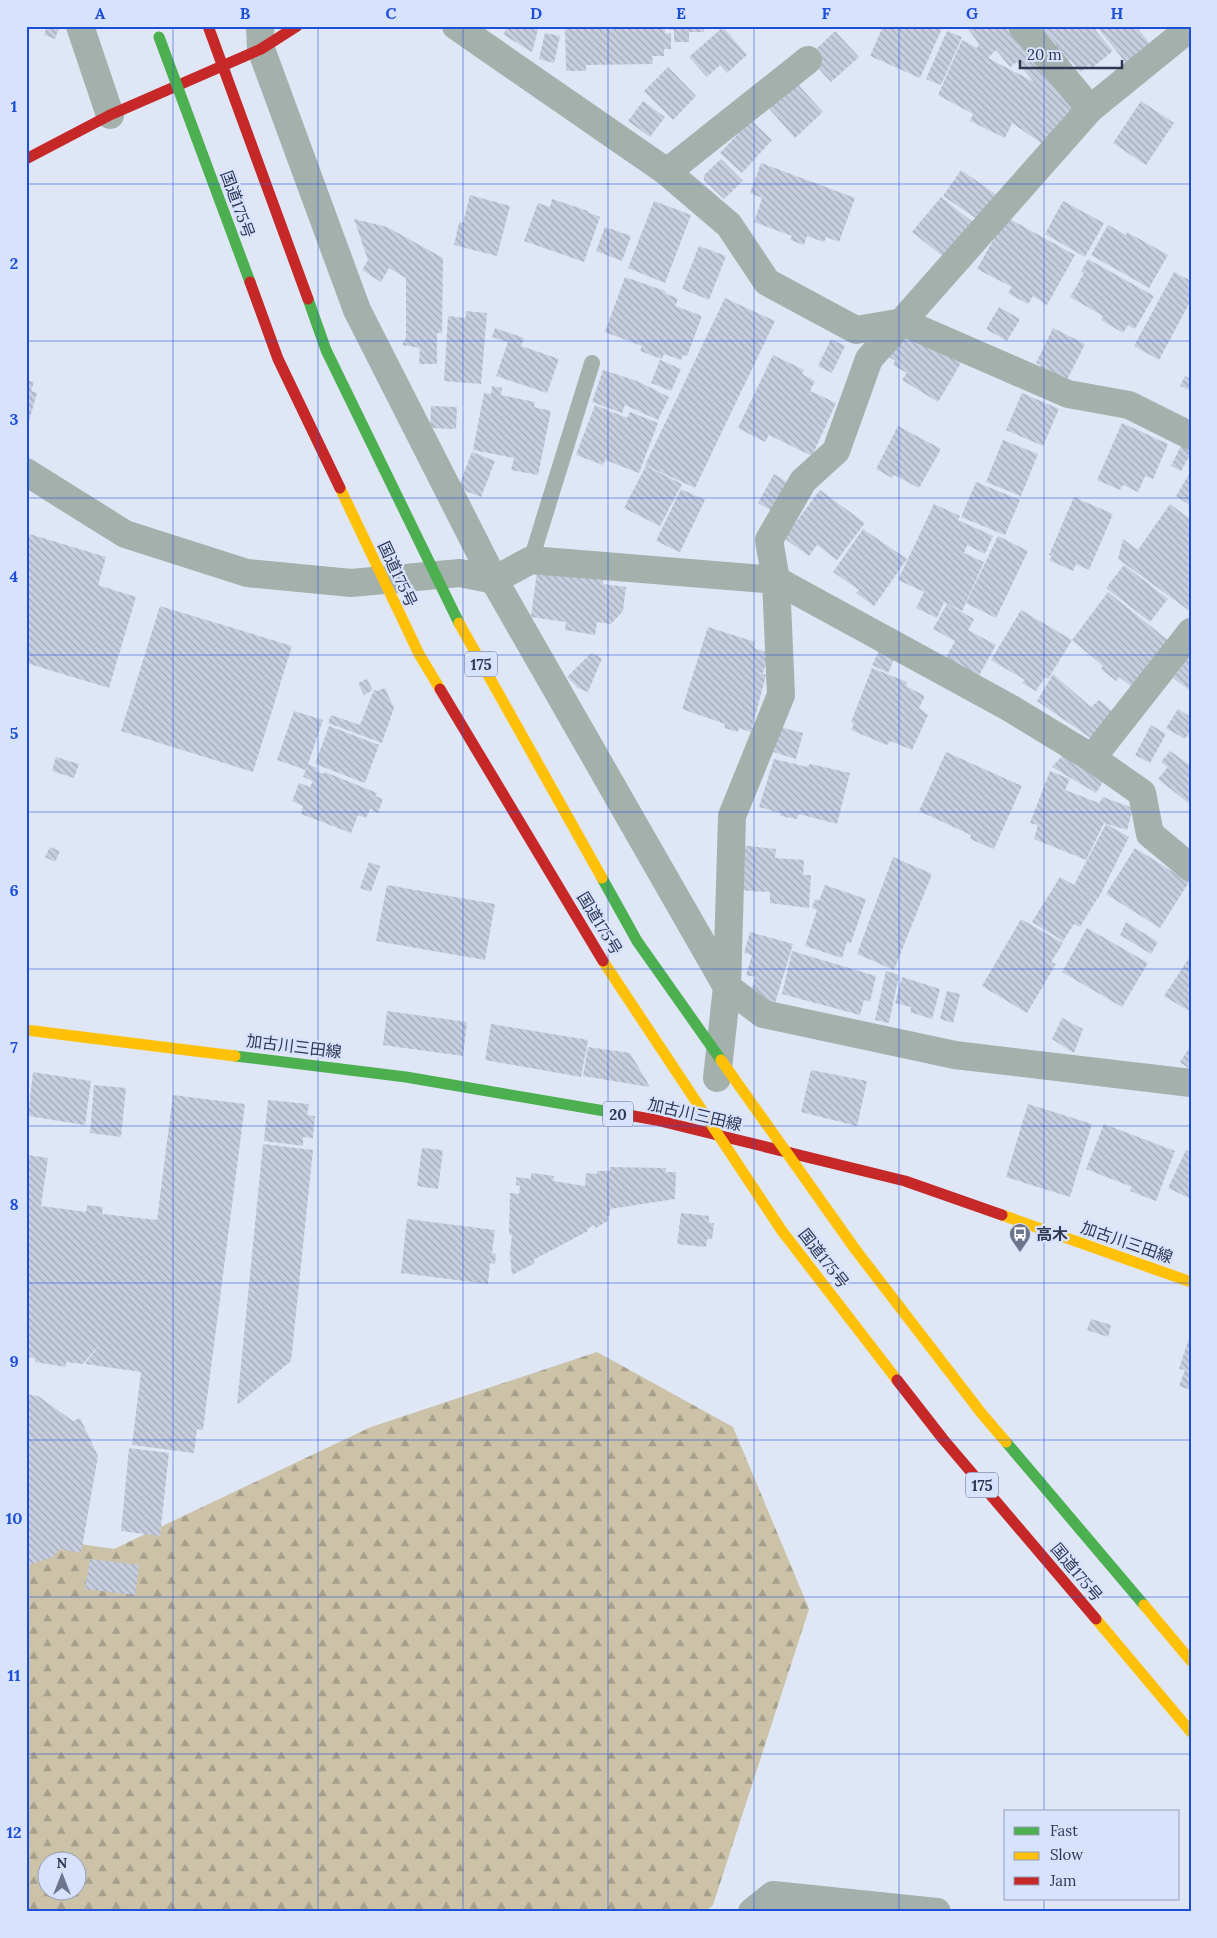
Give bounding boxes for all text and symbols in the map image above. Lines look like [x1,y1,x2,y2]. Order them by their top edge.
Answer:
text: A [95,3,106,23]
text: B [240,3,251,23]
text: C [385,3,397,23]
text: D [530,3,542,23]
text: E [676,3,686,23]
text: F [821,3,831,23]
text: G [966,3,978,23]
text: H [1111,3,1124,23]
scale bar [1020,38,1122,70]
text: 20 m [1027,45,1062,64]
text: 1 [11,96,17,116]
street label: 国道175号 [217,168,259,240]
text: 2 [10,253,18,273]
text: 3 [10,409,19,429]
street label: 国道175号 [374,538,422,610]
text: 4 [10,566,19,586]
road number: 175 [465,652,497,676]
text: 5 [10,723,19,743]
text: 6 [9,880,19,900]
street label: 国道175号 [573,888,627,958]
street label: 加古川三田線 [245,1030,343,1062]
text: 7 [10,1037,18,1057]
street label: 加古川三田線 [646,1093,744,1135]
road number: 20 [603,1102,633,1126]
text: 8 [9,1194,19,1214]
street label: 加古川三田線 [1078,1217,1176,1267]
bus stop icon: 高木 [1008,1222,1032,1253]
street label: 国道175号 [795,1224,853,1292]
place label: 高木 [1036,1224,1068,1244]
text: 9 [9,1351,19,1371]
road number: 175 [966,1472,998,1498]
text: 10 [6,1508,22,1528]
street label: 国道175号 [1047,1539,1107,1605]
text: 11 [8,1665,21,1685]
legend [1004,1810,1180,1900]
text: Fast [1050,1821,1078,1840]
text: 12 [6,1822,22,1842]
text: Slow [1050,1845,1083,1864]
north arrow [38,1850,88,1900]
text: N [57,1854,68,1872]
text: Jam [1049,1871,1077,1890]

